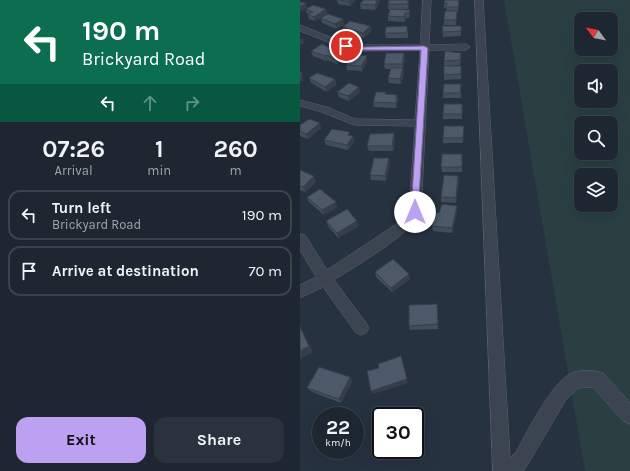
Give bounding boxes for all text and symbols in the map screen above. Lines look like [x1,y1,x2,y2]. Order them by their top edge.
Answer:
north arrow [574,12,618,56]
map controls [574,12,618,212]
text: 190 m [82,14,160,47]
icon: left [16,16,68,68]
pin [329,29,363,63]
icon: arrive [335,35,357,57]
text: Brickyard Road [82,48,205,70]
button: sound [574,64,618,108]
icon: left [97,92,119,114]
icon: ahead [139,92,161,114]
icon: right [181,92,203,114]
button: search [574,116,618,160]
text: 07:26 [42,135,105,163]
text: 1 [155,135,163,163]
text: 260 [213,135,258,163]
text: Arrival [55,163,93,178]
text: min [147,163,171,178]
text: m [229,163,242,178]
button: layers [574,168,618,212]
position arrow [394,191,436,233]
text: Turn left [52,199,111,217]
icon: left [18,204,40,226]
text: 190 m [242,206,282,224]
text: Brickyard Road [52,217,141,232]
icon: arrive [18,260,40,282]
text: Arrive at destination [52,262,199,280]
text: 70 m [248,262,282,280]
speed limit sign: 30 [372,407,424,459]
text: 22 [326,416,350,439]
button: Exit [16,417,146,463]
button: Share [154,417,284,463]
text: km/h [325,437,351,449]

